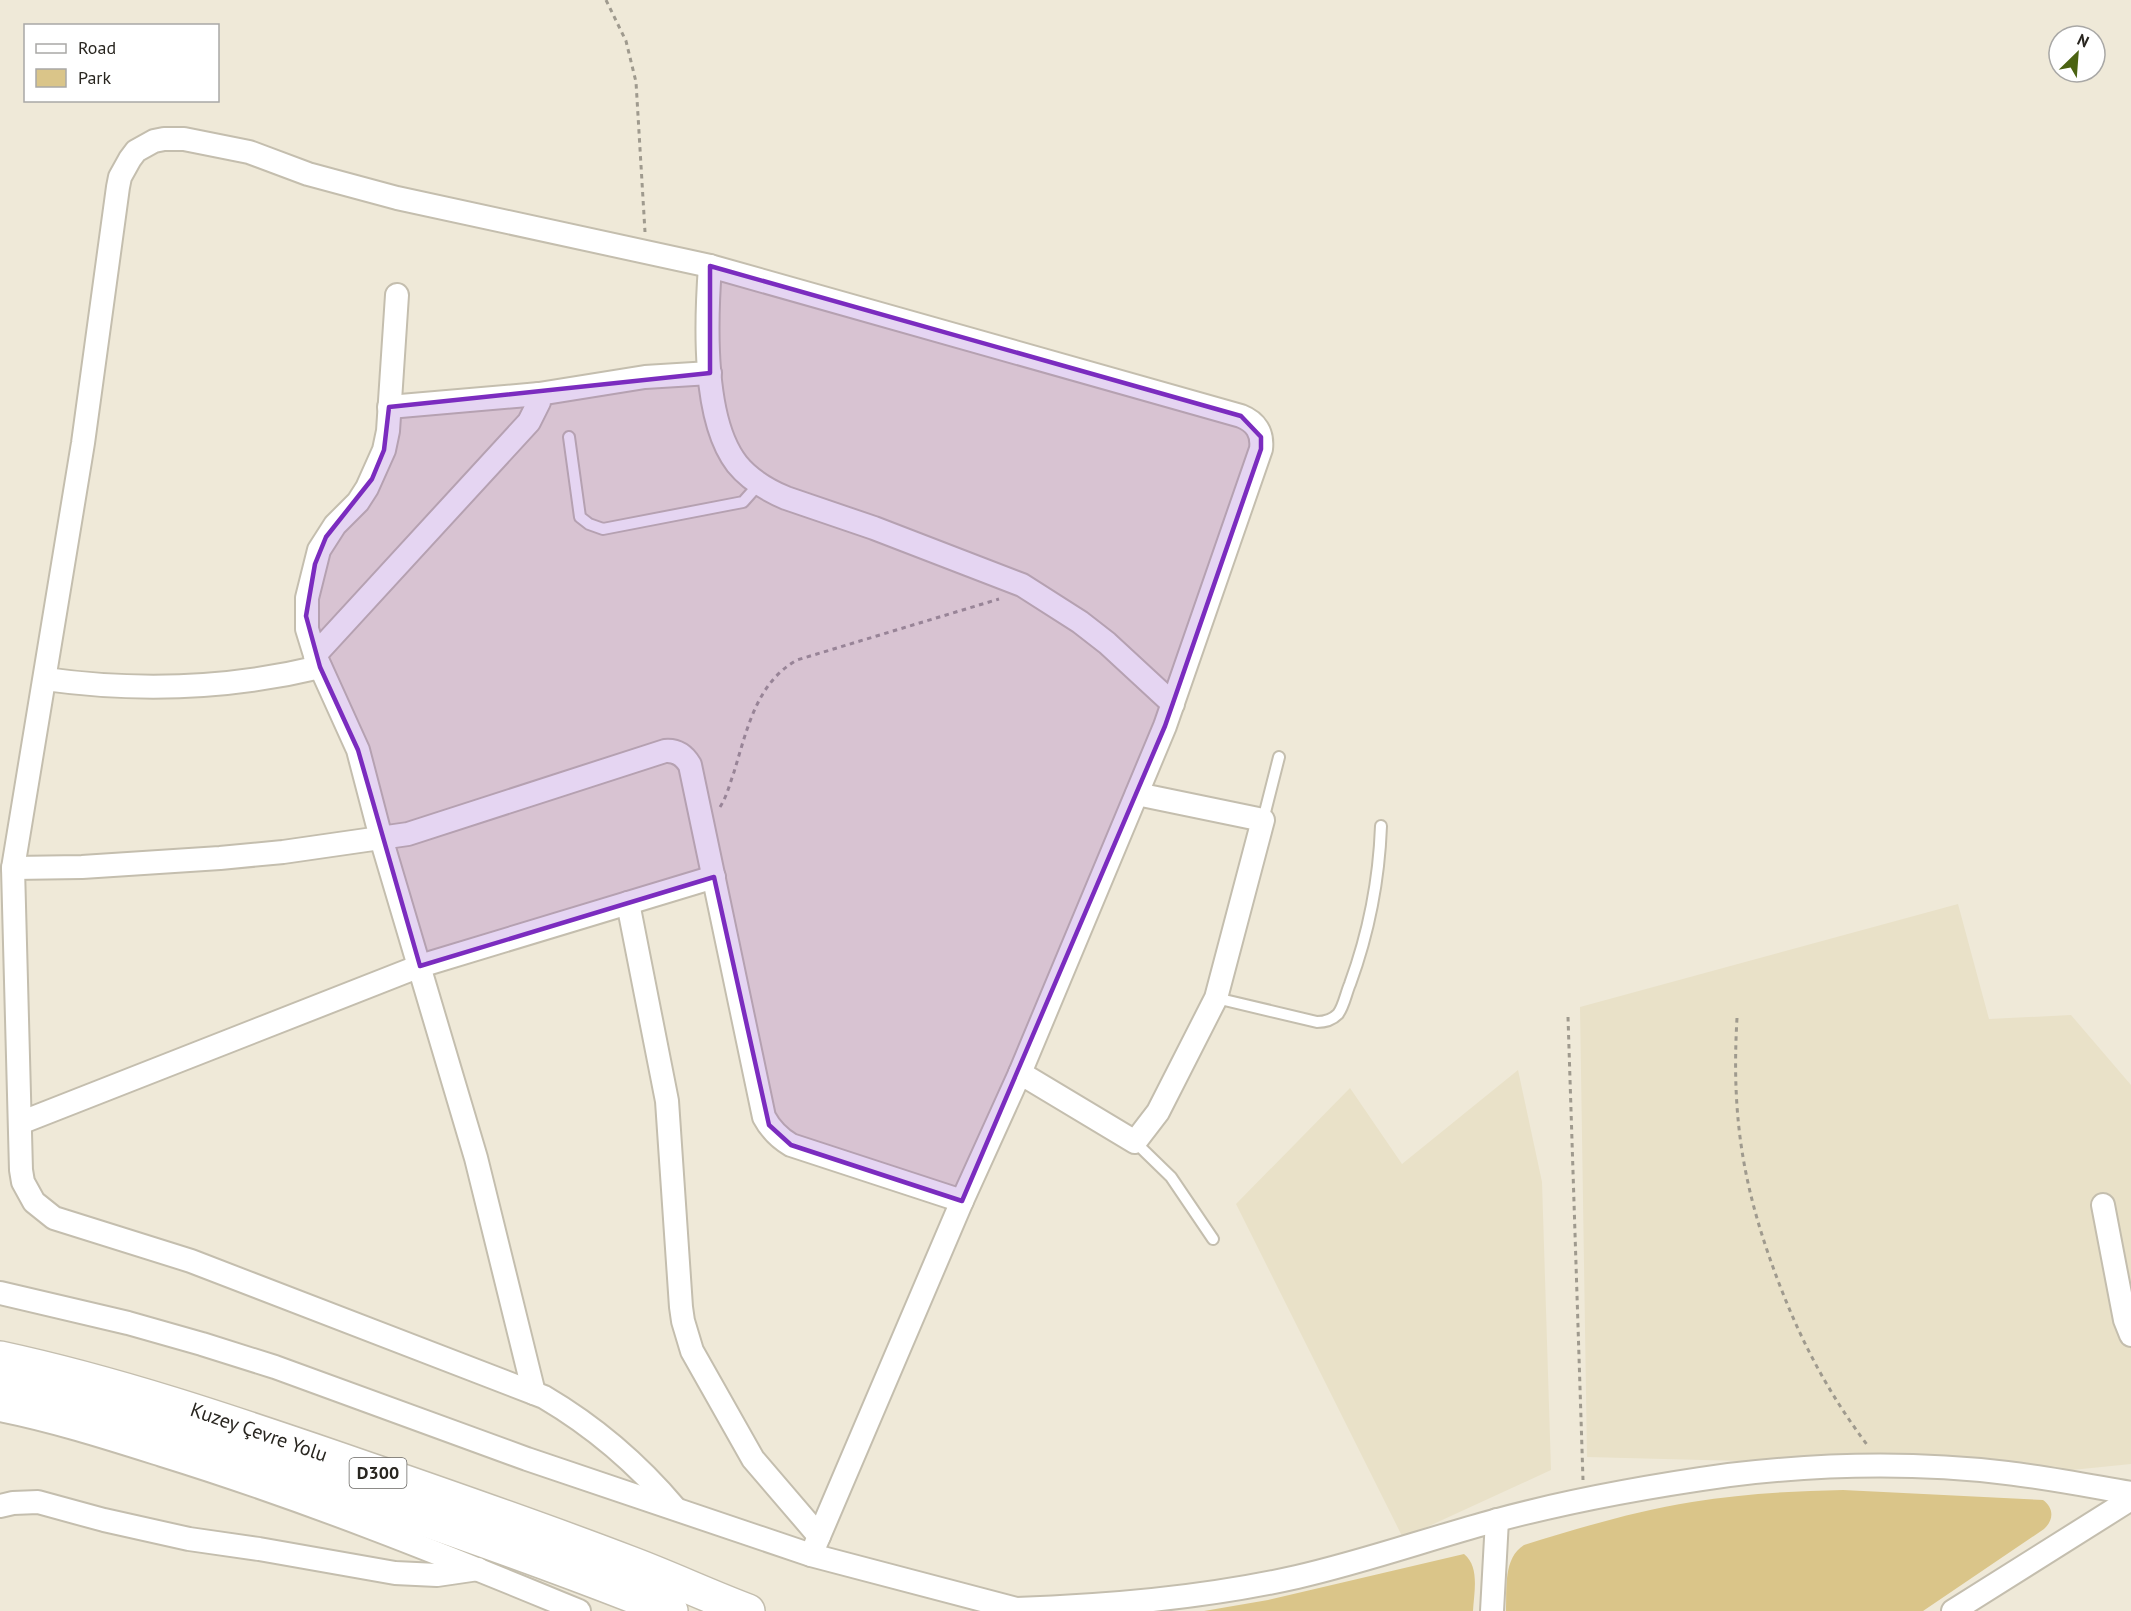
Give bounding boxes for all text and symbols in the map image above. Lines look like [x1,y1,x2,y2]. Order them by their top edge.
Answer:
legend [24,24,219,102]
north arrow [2047,24,2107,84]
text: N [2074,29,2092,52]
text: Road [78,36,116,59]
text: Park [78,66,111,89]
street label: Kuzey Çevre Yolu [187,1396,331,1468]
road number: D300 [350,1458,406,1488]

